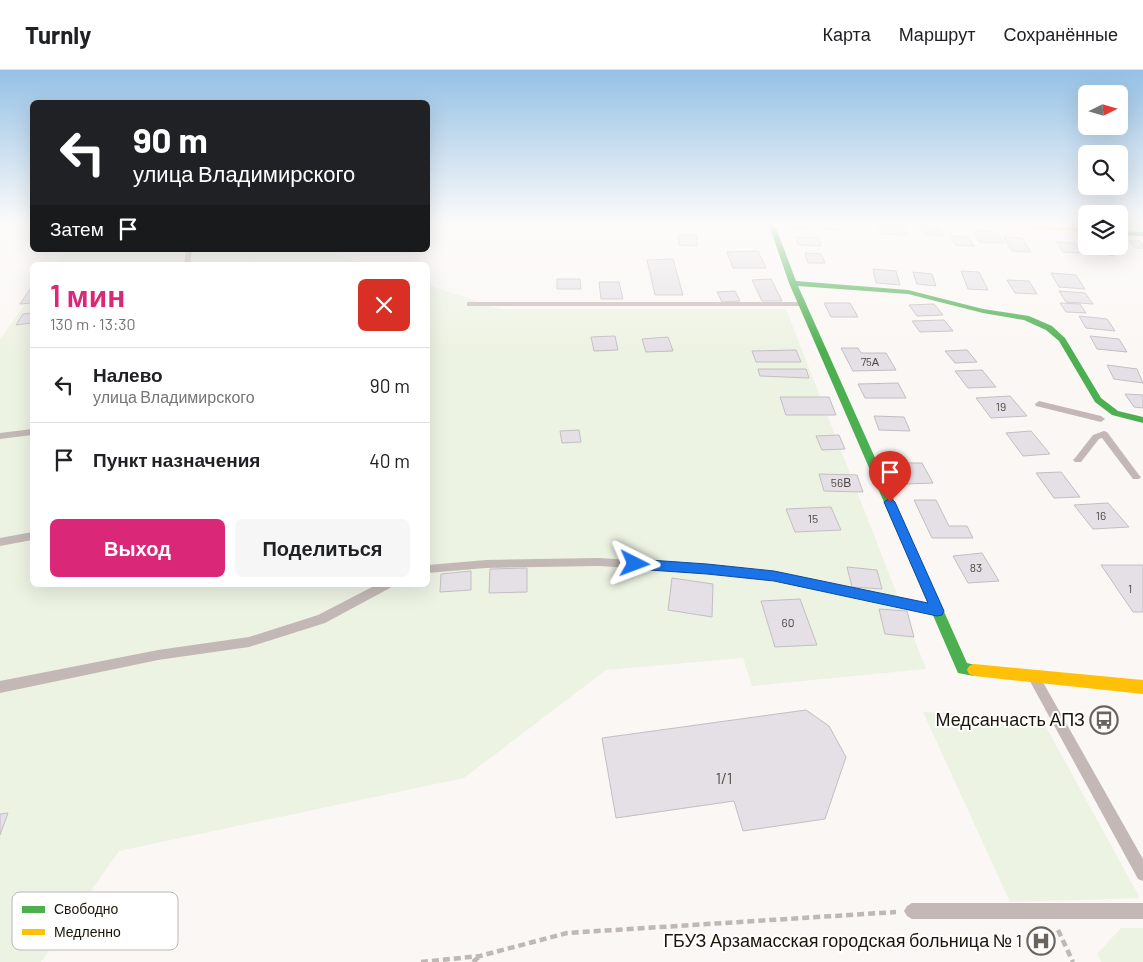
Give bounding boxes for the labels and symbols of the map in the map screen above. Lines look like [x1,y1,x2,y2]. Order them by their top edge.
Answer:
north arrow [1078,85,1128,135]
house number: 75А [861,355,880,368]
house number: 19 [996,399,1006,413]
pin [869,451,911,502]
house number: 56В [831,475,851,489]
house number: 16 [1096,508,1106,522]
house number: 15 [808,511,818,525]
position arrow [608,537,660,589]
house number: 83 [970,560,982,574]
house number: 1 [1128,581,1132,595]
house number: 60 [782,615,794,629]
bus stop icon: Медсанчасть АПЗ [1089,705,1119,735]
place label: Медсанчасть АПЗ [936,708,1085,730]
house number: 1/1 [716,769,732,787]
legend [12,892,178,950]
text: Свободно [54,900,119,917]
text: Медленно [54,923,121,940]
hospital icon: ГБУЗ Арзамасская городская больница № 1 [1026,926,1056,956]
place label: ГБУЗ Арзамасская городская больница № 1 [663,929,1022,951]

